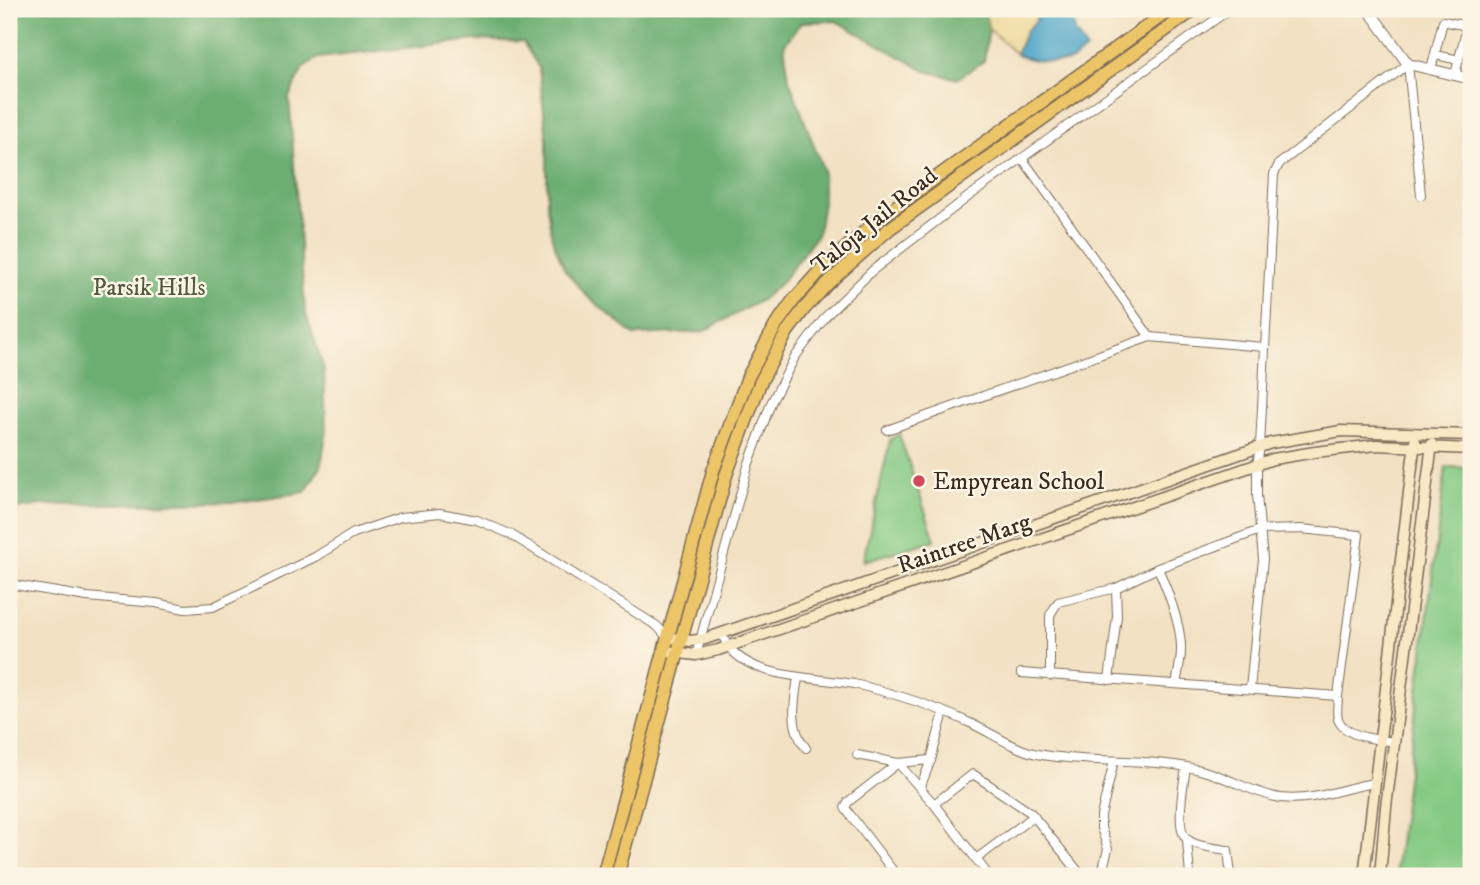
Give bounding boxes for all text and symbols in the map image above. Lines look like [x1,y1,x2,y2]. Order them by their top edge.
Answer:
street label: Taloja Jail Road [805,161,944,281]
park label: Parsik Hills [92,273,206,303]
place label: Empyrean School [933,467,1105,497]
marker: Empyrean School [911,473,927,489]
street label: Raintree Marg [894,507,1035,581]

